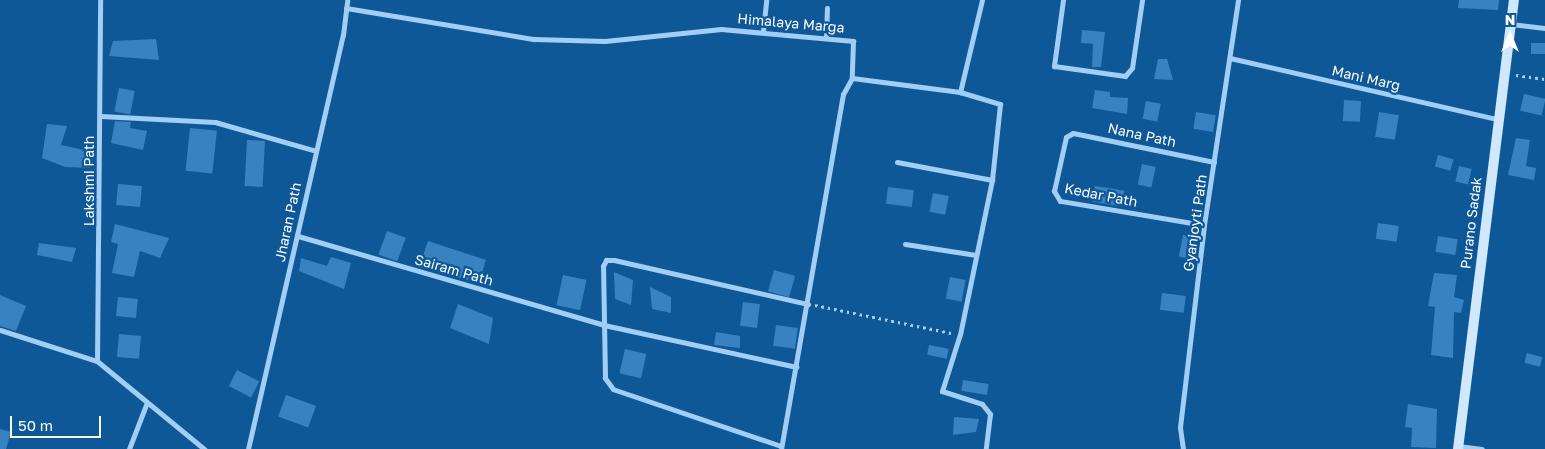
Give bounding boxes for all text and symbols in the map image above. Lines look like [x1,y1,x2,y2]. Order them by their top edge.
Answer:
street label: Himalaya Marga [737,10,845,36]
north arrow [1485,10,1535,60]
text: N [1505,11,1515,28]
street label: Mani Marg [1330,62,1402,94]
street label: Nana Path [1106,120,1178,150]
street label: Lakshmi Path [81,136,97,226]
street label: Gyanjoyti Path [1180,173,1210,273]
street label: Purano Sadak [1457,176,1485,270]
street label: Kedar Path [1063,180,1139,210]
street label: Jharan Path [271,181,305,263]
street label: Sairam Path [413,251,495,289]
scale bar [12,406,104,438]
text: 50 m [18,416,53,434]

